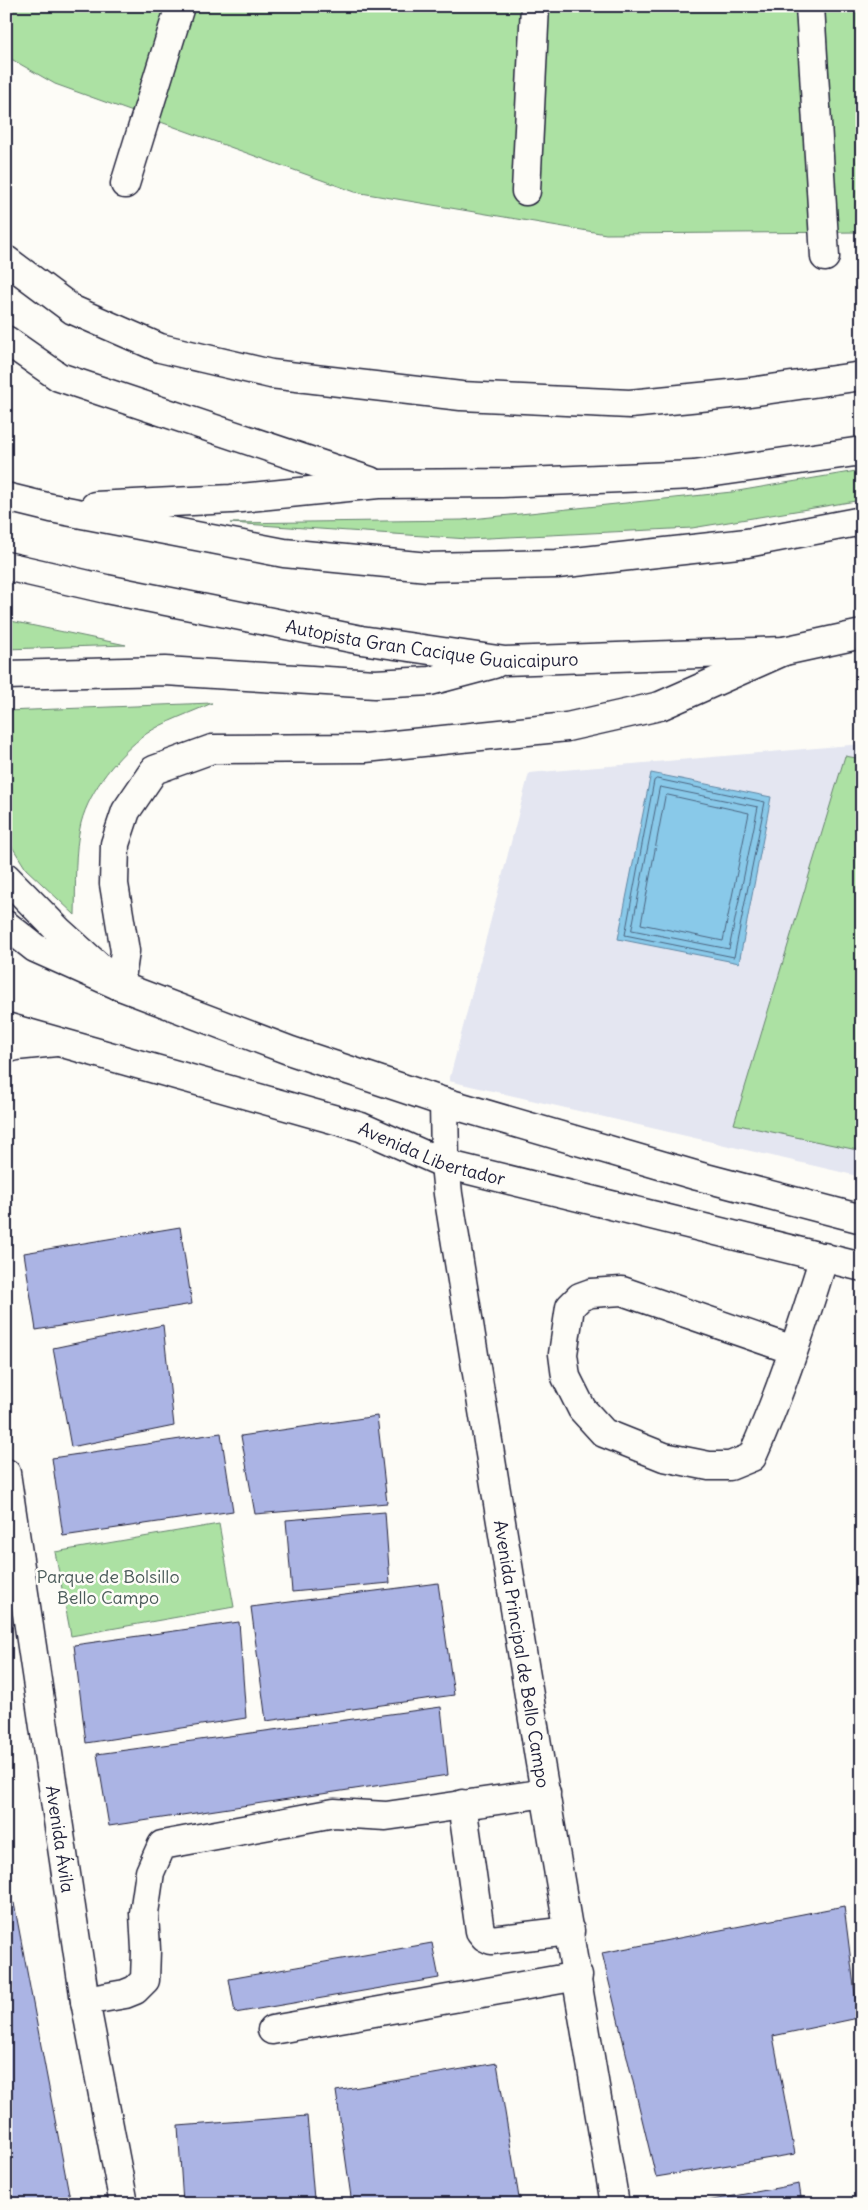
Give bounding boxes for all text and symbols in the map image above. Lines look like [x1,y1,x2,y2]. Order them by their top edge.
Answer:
street label: Autopista Gran Cacique Guaicaipuro [284,614,579,673]
street label: Avenida Libertador [355,1116,508,1190]
street label: Avenida Principal de Bello Campo [489,1518,556,1790]
park label: Parque de Bolsillo Bello Campo [37,1565,180,1609]
street label: Avenida Ávila [41,1784,80,1894]

